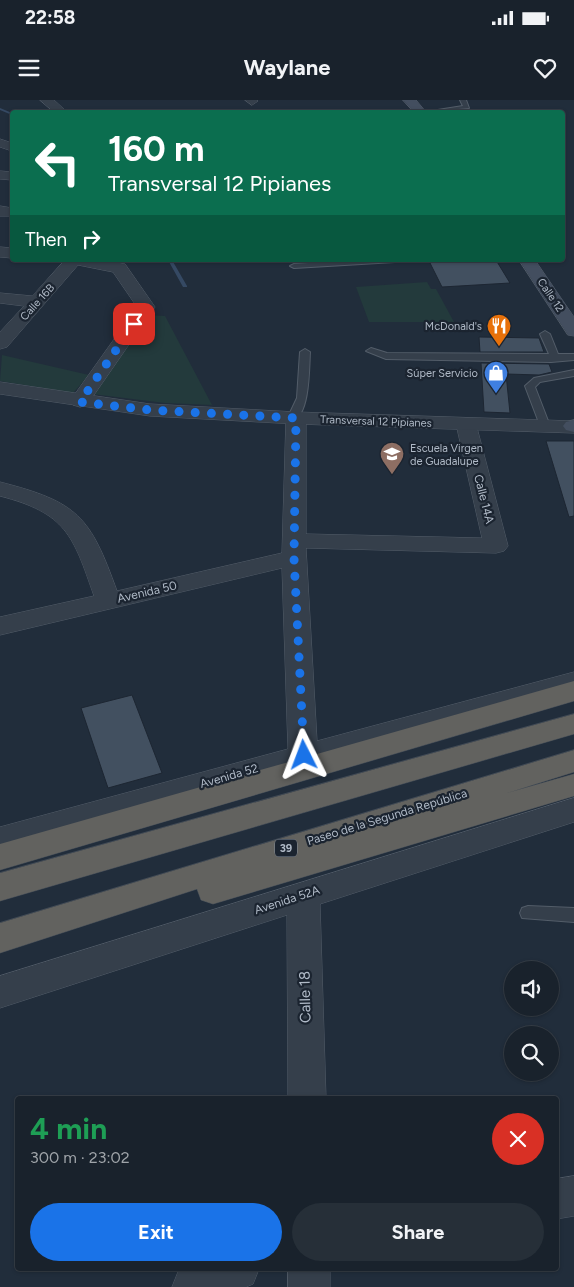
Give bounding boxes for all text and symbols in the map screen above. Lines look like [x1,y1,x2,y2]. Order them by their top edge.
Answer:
text: 22:58 [25,6,75,29]
icon: menu [15,54,43,82]
text: Waylane [244,54,330,81]
icon: heart [531,54,559,82]
text: 160 m [108,128,205,170]
icon: left [25,130,90,195]
text: Transversal 12 Pipianes [108,170,331,197]
icon: right [77,225,105,253]
text: Then [25,228,67,251]
street label: Calle 12 [535,276,567,315]
street label: Calle 16B [18,281,57,323]
pin [113,303,155,345]
icon: arrive [120,310,148,338]
restaurant icon: McDonald's [486,313,512,347]
place label: McDonald's [425,320,482,333]
shop icon: Súper Servicio [483,360,509,394]
place label: Súper Servicio [407,367,478,380]
street label: Transversal 12 Pipianes [320,413,432,430]
school or university icon: Escuela Virgen de Guadalupe [379,441,405,475]
place label: Escuela Virgen de Guadalupe [410,442,483,468]
street label: Calle 14A [471,473,497,525]
street label: Avenida 50 [116,578,179,606]
position arrow [277,728,329,780]
street label: Avenida 52 [198,761,260,791]
street label: Paseo de la Segunda República [305,786,469,848]
road number: 39 [275,840,297,856]
street label: Avenida 52A [253,883,321,917]
map controls [504,961,559,1081]
button: sound [504,961,559,1016]
street label: Calle 18 [296,971,314,1023]
button: search [504,1026,559,1081]
text: 4 min [30,1110,107,1147]
button: close [492,1113,544,1165]
text: 300 m · 23:02 [30,1148,130,1167]
button: Exit [30,1203,282,1261]
button: Share [292,1203,544,1261]

